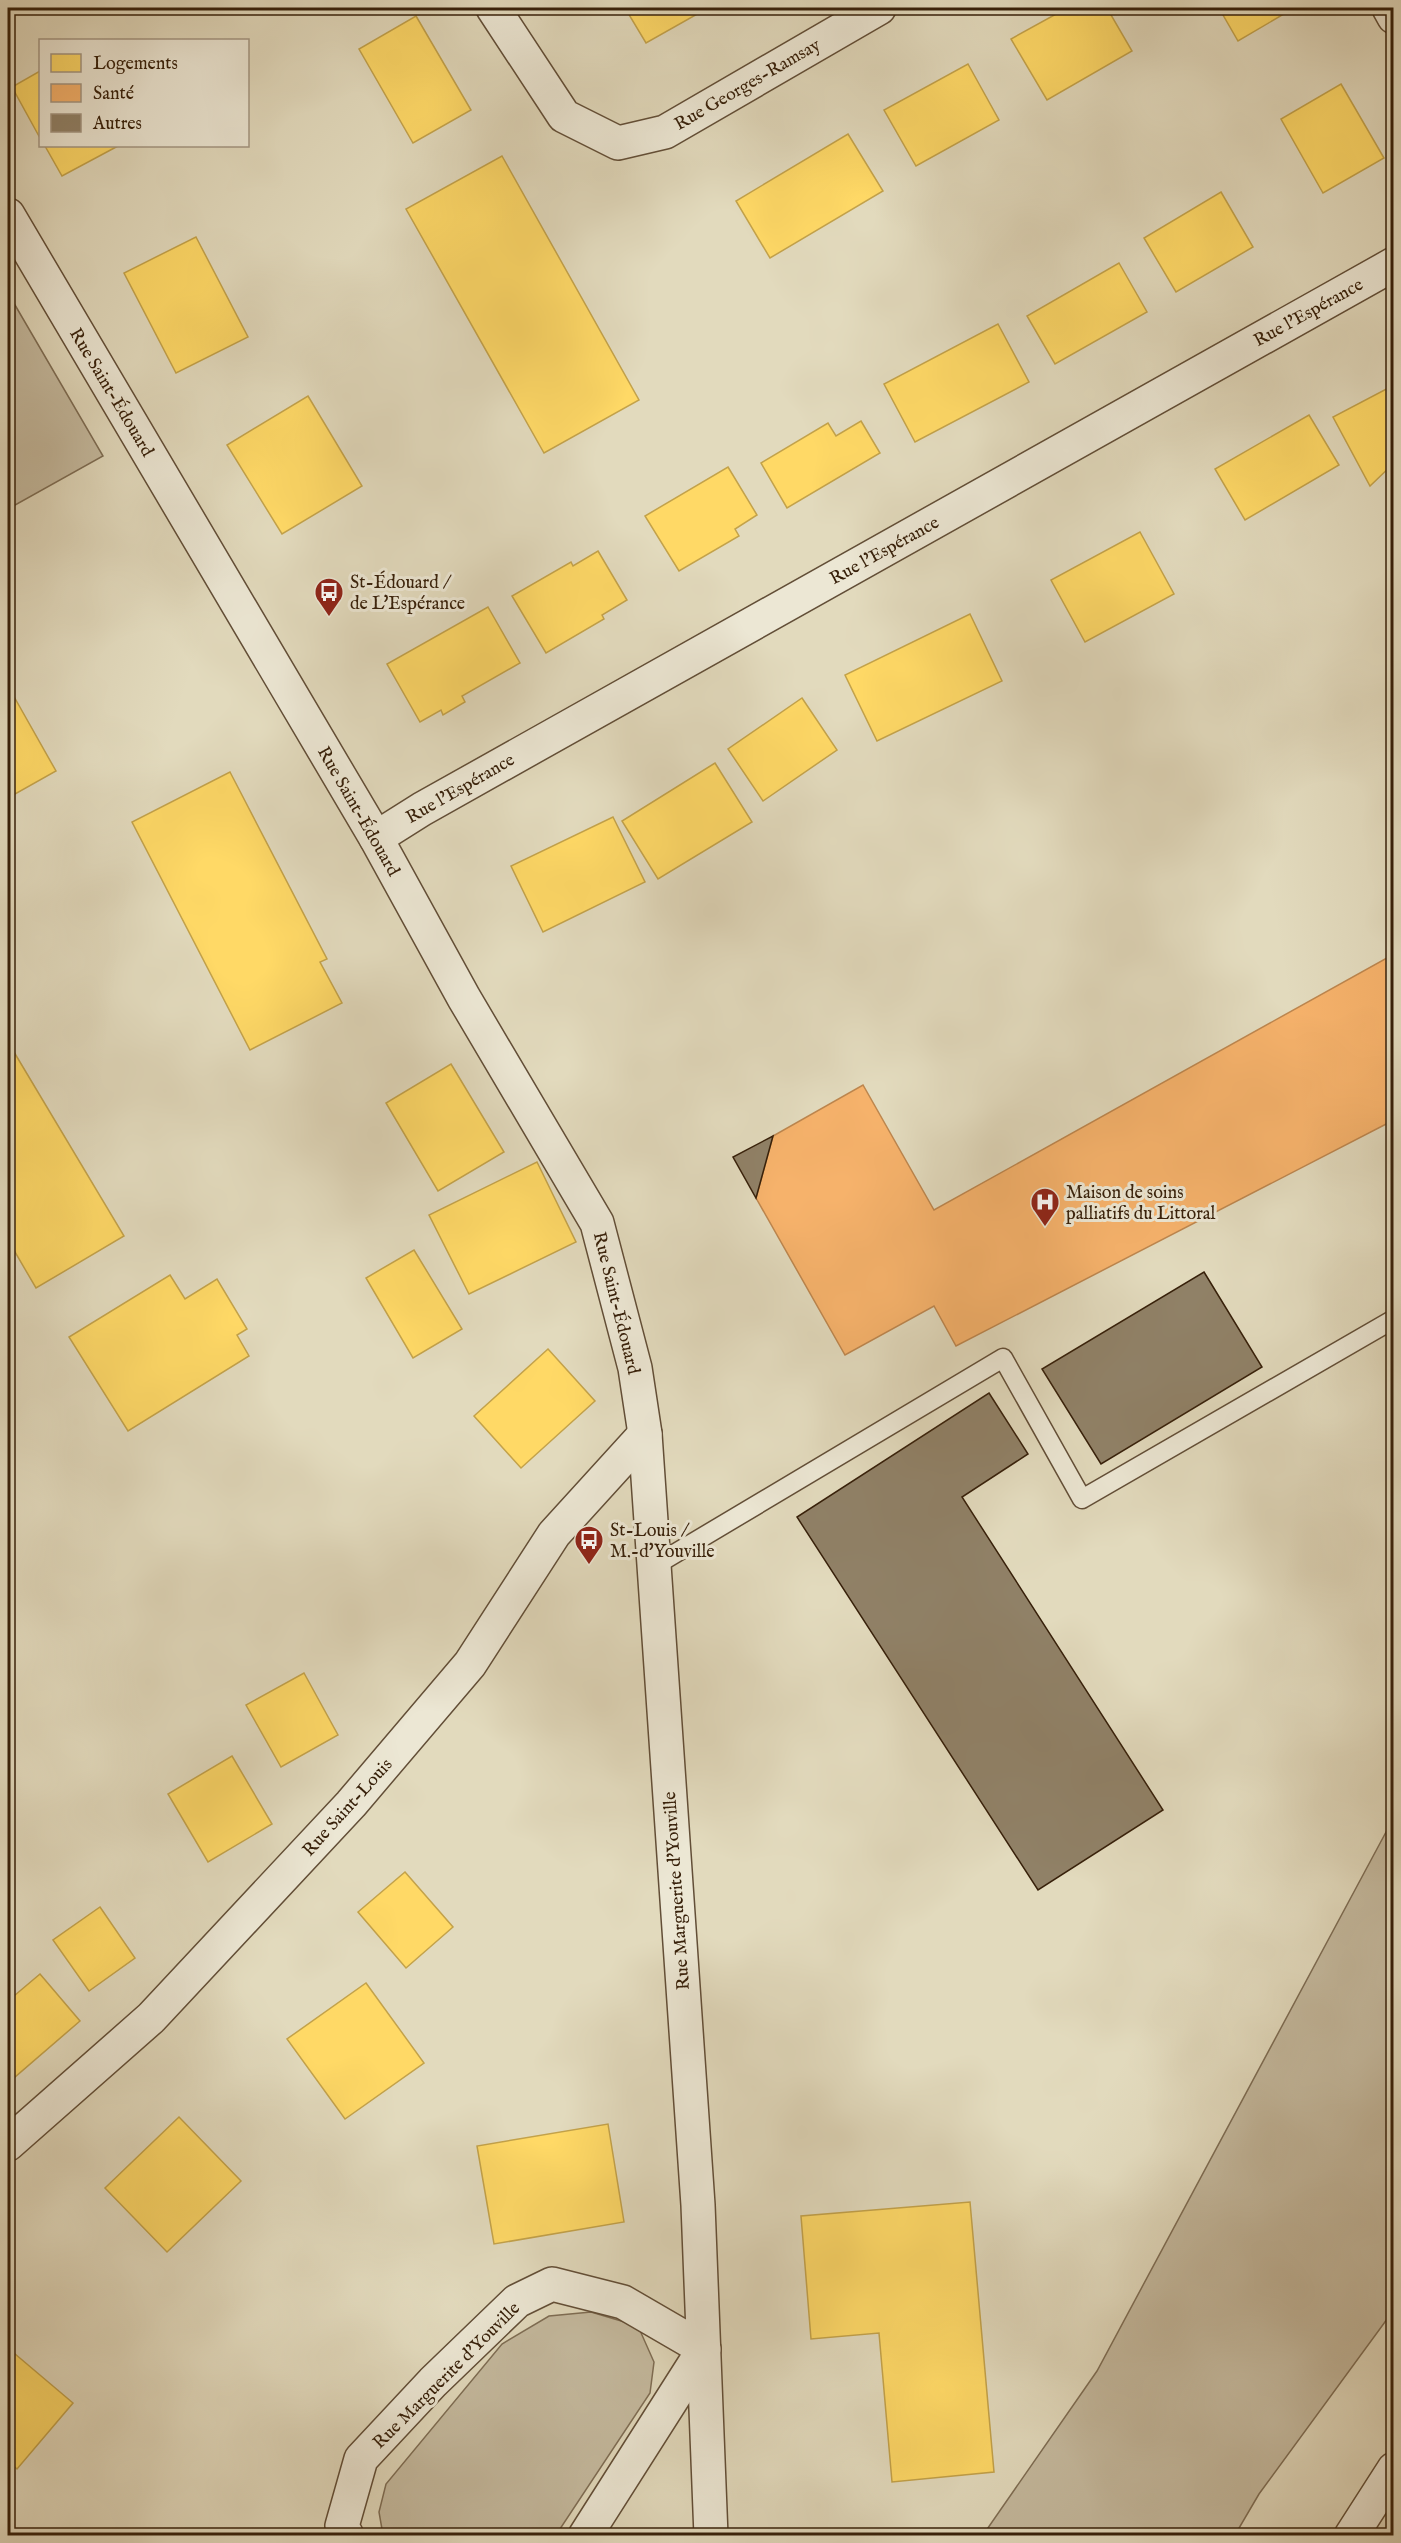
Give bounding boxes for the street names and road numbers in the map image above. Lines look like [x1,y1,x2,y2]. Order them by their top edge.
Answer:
street label: Rue Georges-Ramsay [671,34,825,136]
street label: Rue l'Espérance [1250,274,1368,353]
street label: Rue Saint-Édouard [63,323,160,462]
street label: Rue l'Espérance [826,512,944,591]
street label: Rue Saint-Édouard [311,742,406,881]
street label: Rue l'Espérance [402,749,519,830]
street label: Rue Saint-Édouard [587,1229,646,1377]
street label: Rue Saint-Louis [298,1754,398,1862]
street label: Rue Marguerite d'Youville [659,1791,696,1991]
street label: Rue Marguerite d'Youville [369,2298,526,2455]

